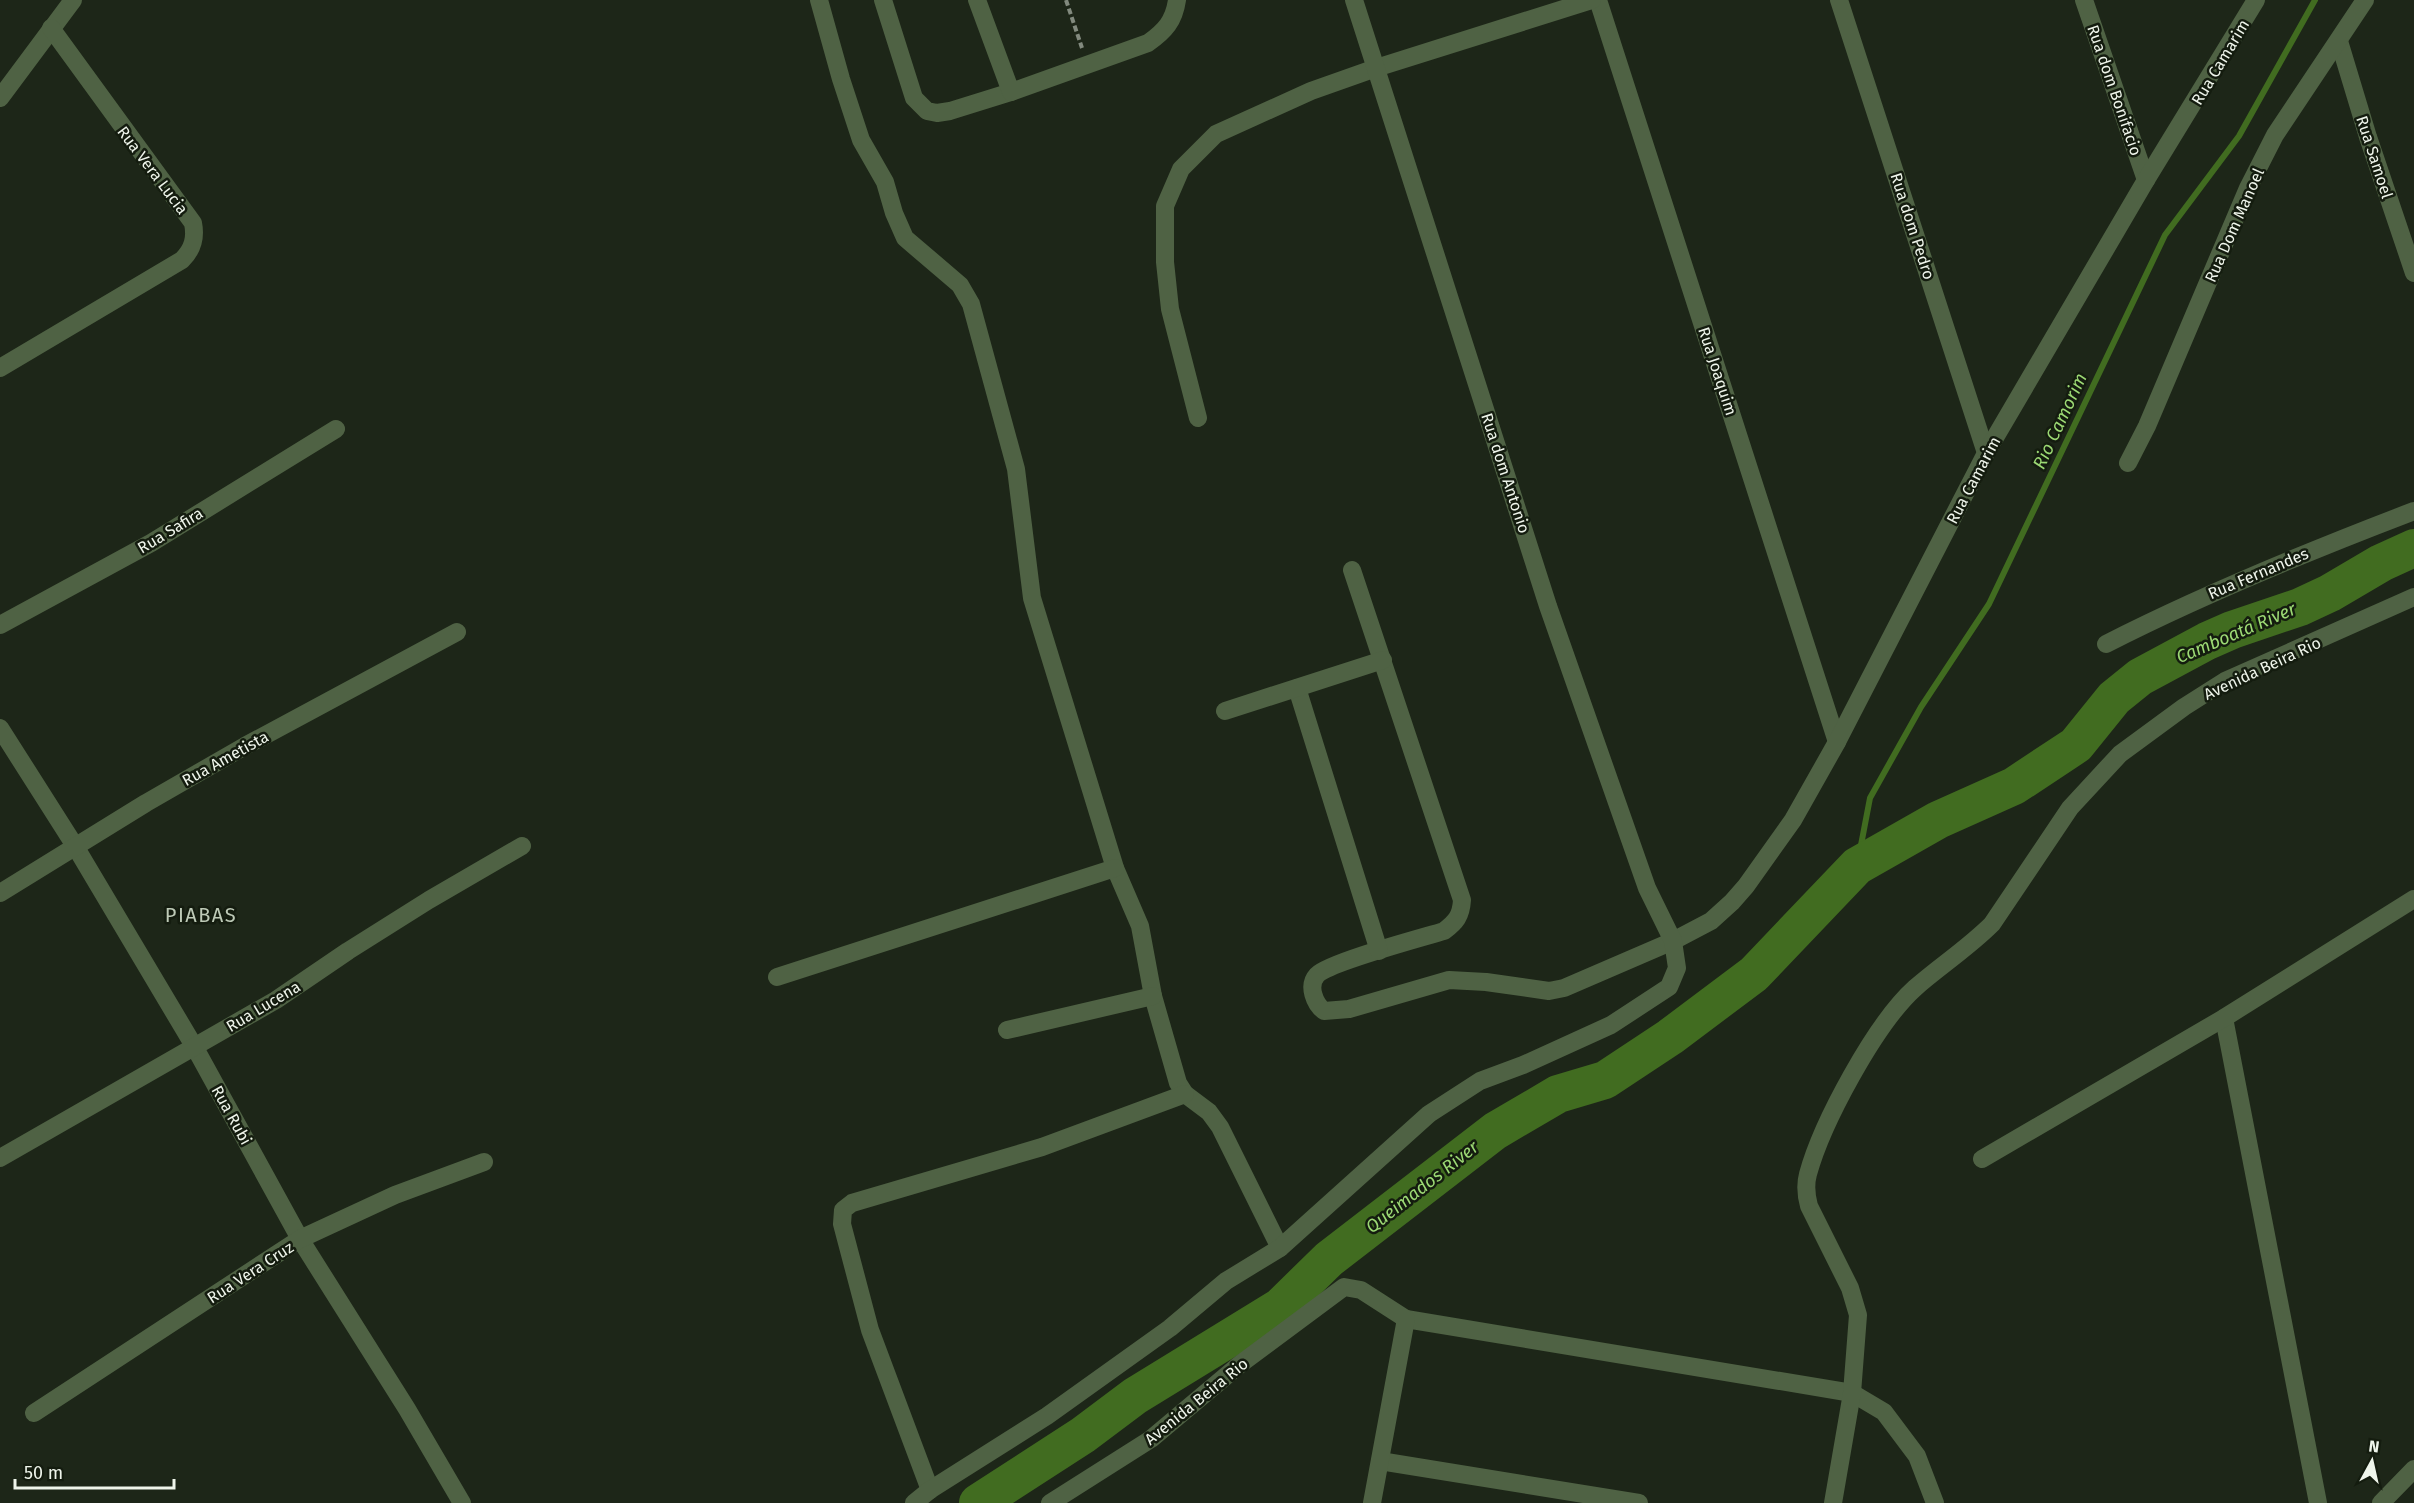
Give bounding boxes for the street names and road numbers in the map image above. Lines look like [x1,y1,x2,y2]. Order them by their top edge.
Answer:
street label: Rua Camarim [2187,16,2253,108]
street label: Rua dom Bonifacio [2083,22,2146,158]
street label: Rua Samoel [2352,113,2397,201]
street label: Rua Vera Lucia [113,122,192,218]
street label: Rua Dom Manoel [2201,165,2268,285]
street label: Rua dom Pedro [1886,170,1939,282]
street label: Rua Joaquim [1694,325,1741,418]
street label: Rua dom Antonio [1477,411,1534,536]
street label: Rua Camarim [1942,433,2004,527]
street label: Rua Safira [134,504,206,557]
street label: Rua Fernandes [2205,544,2311,603]
street label: Avenida Beira Rio [2201,633,2324,704]
street label: Rua Ametista [179,727,272,790]
street label: Rua Lucena [223,977,304,1036]
street label: Rua Rubi [208,1082,256,1148]
street label: Rua Vera Cruz [204,1238,297,1307]
street label: Avenida Beira Rio [1141,1354,1252,1449]

